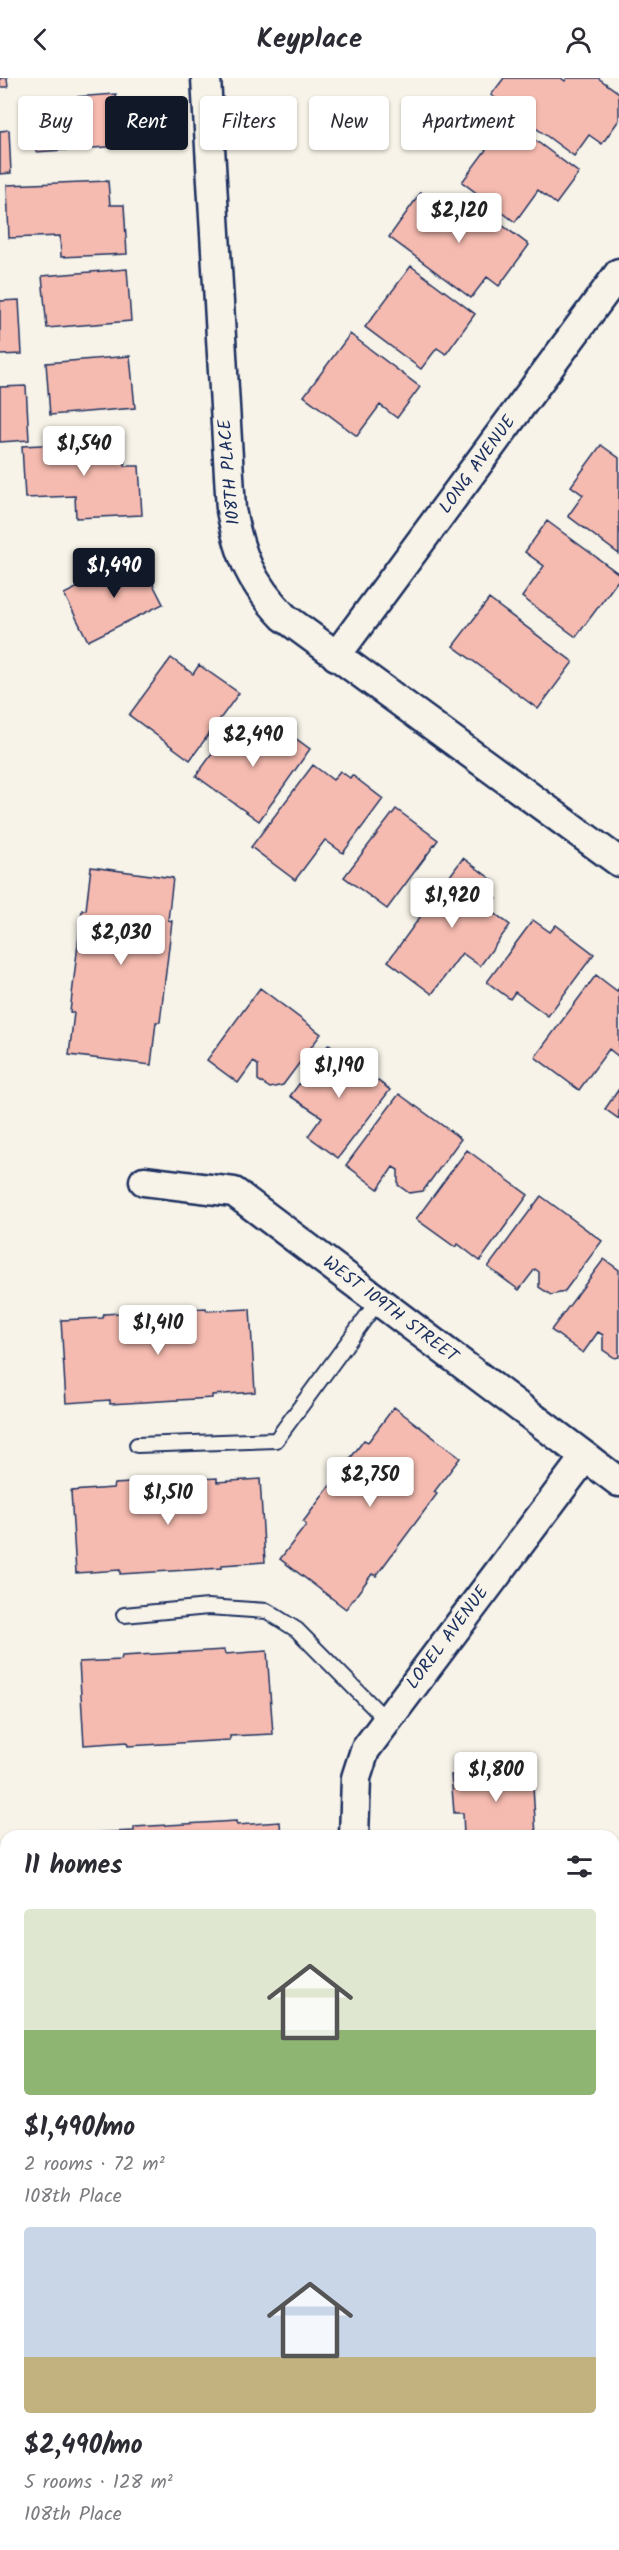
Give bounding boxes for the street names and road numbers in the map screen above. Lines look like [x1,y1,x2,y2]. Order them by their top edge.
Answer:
street label: LONG AVENUE [432,409,524,520]
street label: 108TH PLACE [211,417,249,526]
street label: WEST 109TH STREET [316,1249,465,1372]
street label: LOREL AVENUE [399,1580,497,1696]

